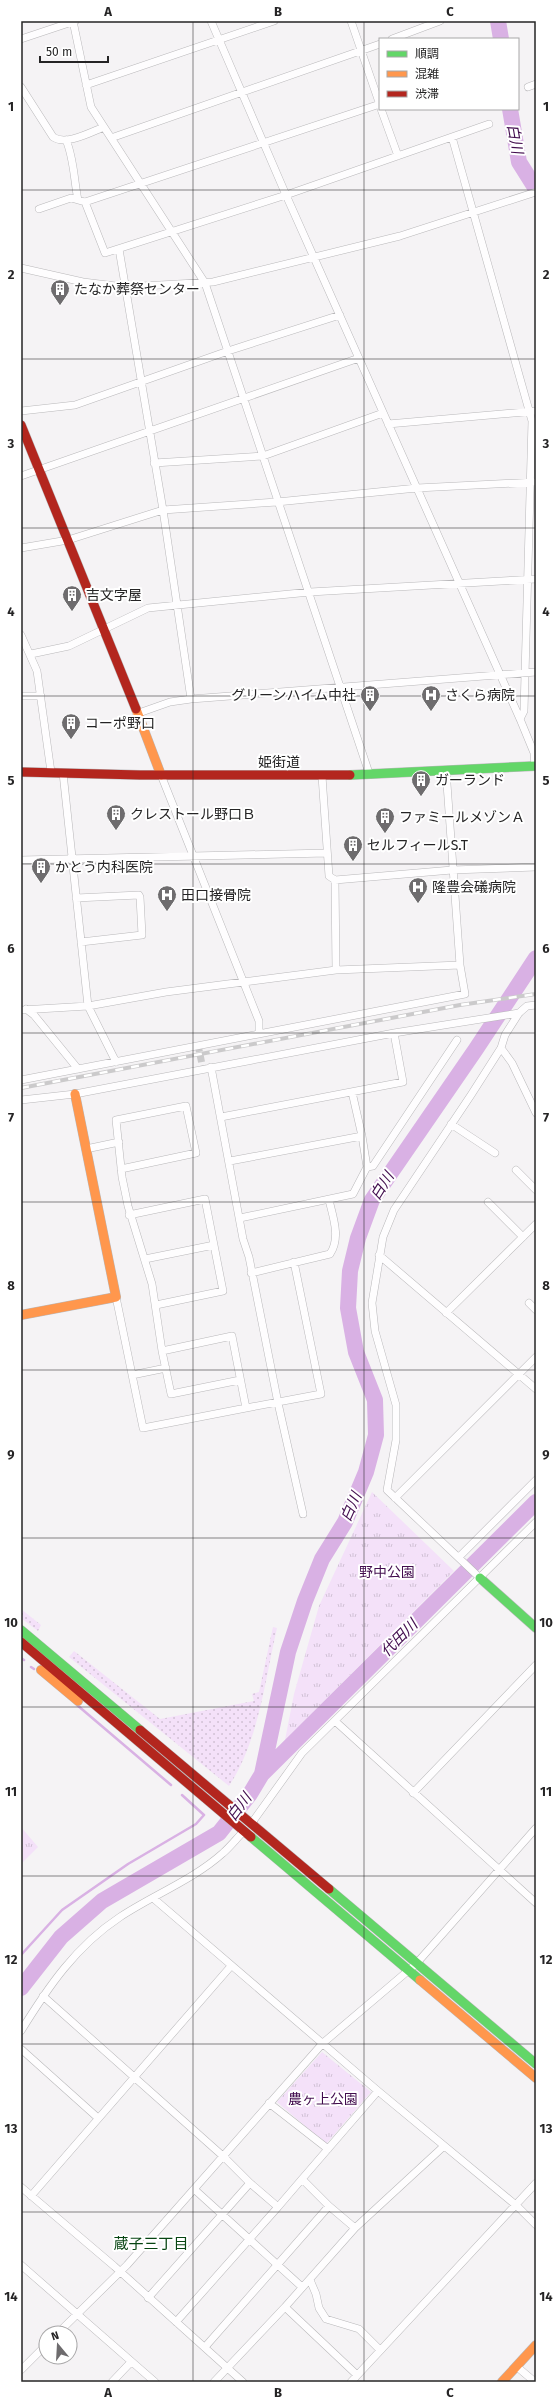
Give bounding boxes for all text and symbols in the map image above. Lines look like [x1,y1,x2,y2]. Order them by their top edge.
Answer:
text: A [103,4,112,19]
text: B [274,4,282,19]
text: C [446,4,454,19]
scale bar [40,38,108,64]
legend [379,38,519,110]
text: 50 m [46,45,72,59]
text: 順調 [415,47,439,61]
text: 混雑 [415,67,439,81]
text: 渋滞 [415,87,439,101]
text: 1 [8,99,14,114]
text: 1 [543,99,549,114]
water label: 白川 [504,123,527,157]
text: 2 [8,267,15,282]
text: 2 [543,267,550,282]
building icon: たなか葬祭センター [49,278,71,306]
place label: たなか葬祭センター [74,281,200,298]
text: 3 [7,436,15,451]
text: 3 [542,436,550,451]
building icon: 吉文字屋 [61,584,83,612]
place label: 吉文字屋 [86,587,142,604]
text: 4 [7,604,15,619]
text: 4 [542,604,550,619]
building icon: グリーンハイム中社 [359,684,381,712]
hospital icon: さくら病院 [420,684,442,712]
place label: グリーンハイム中社 [231,687,356,704]
place label: さくら病院 [445,687,515,704]
building icon: コーポ野口 [60,712,82,740]
place label: コーポ野口 [85,715,155,732]
street label: 姫街道 [258,754,300,771]
building icon: ガーランド [410,769,432,797]
place label: ガーランド [435,772,505,789]
text: 5 [8,773,15,788]
text: 5 [543,773,550,788]
building icon: クレストール野口Ｂ [105,803,127,831]
place label: クレストール野口Ｂ [130,806,256,823]
building icon: ファミールメゾンＡ [374,806,396,834]
place label: ファミールメゾンＡ [399,809,525,826]
building icon: セルフィールS.T [342,834,364,862]
place label: セルフィールS.T [367,837,469,854]
building icon: かとう内科医院 [30,856,52,884]
place label: かとう内科医院 [55,859,153,876]
hospital icon: 隆豊会礒病院 [407,876,429,904]
place label: 隆豊会礒病院 [432,879,516,896]
hospital icon: 田口接骨院 [156,884,178,912]
place label: 田口接骨院 [181,887,251,904]
text: 6 [7,941,15,956]
text: 6 [542,941,550,956]
text: 7 [8,1110,14,1125]
text: 7 [543,1110,549,1125]
water label: 白川 [366,1167,399,1203]
text: 8 [7,1278,15,1293]
text: 8 [542,1278,550,1293]
text: 9 [7,1447,15,1462]
text: 9 [542,1447,550,1462]
water label: 白川 [337,1488,366,1524]
park label: 野中公園 [359,1564,415,1581]
water label: 代田川 [377,1614,423,1660]
text: 10 [4,1615,18,1630]
text: 10 [539,1615,553,1630]
text: 11 [5,1784,17,1799]
text: 11 [540,1784,552,1799]
water label: 白川 [223,1788,256,1824]
text: 12 [5,1952,18,1967]
text: 12 [540,1952,553,1967]
park label: 農ヶ上公園 [288,2091,358,2108]
text: 13 [5,2121,18,2136]
text: 13 [540,2121,553,2136]
district label: 蔵子三丁目 [113,2235,189,2253]
text: 14 [4,2289,18,2304]
text: 14 [539,2289,553,2304]
north arrow [38,2325,78,2365]
text: N [50,2329,61,2343]
text: A [103,2385,112,2400]
text: B [274,2385,282,2400]
text: C [446,2385,454,2400]

